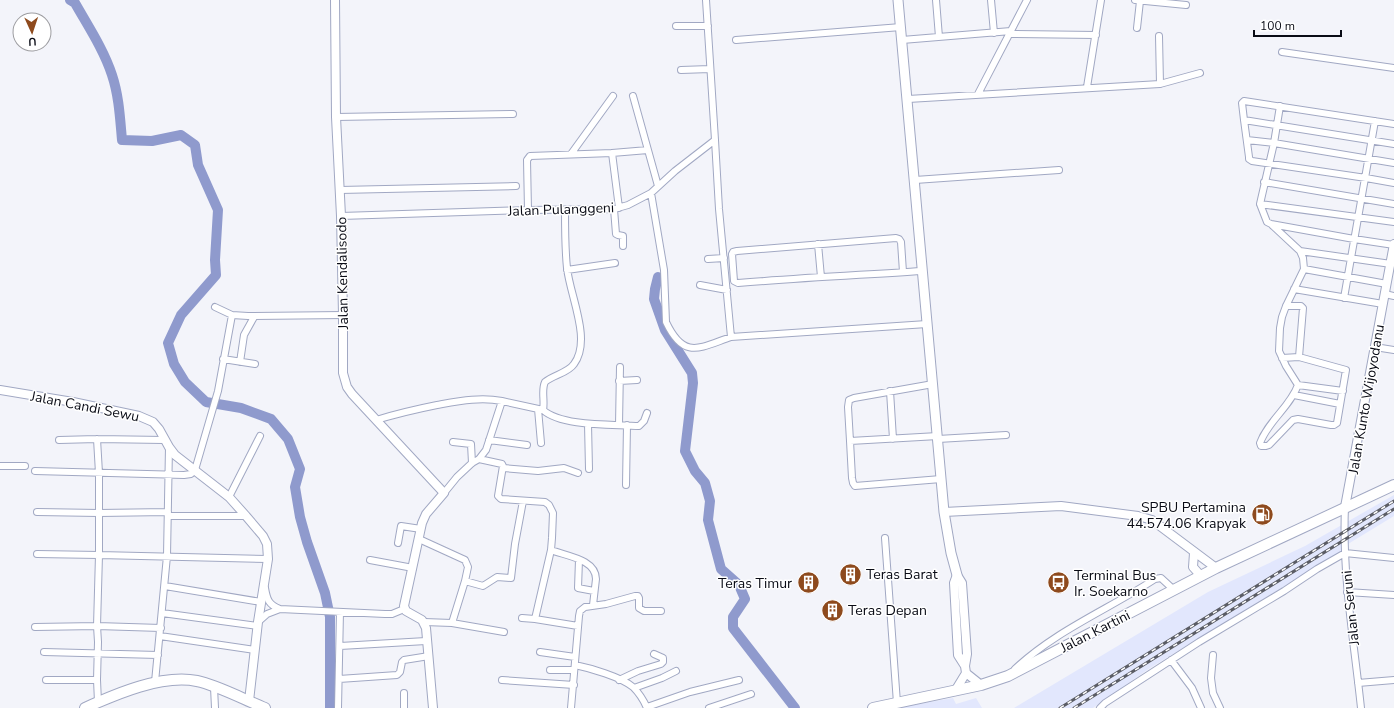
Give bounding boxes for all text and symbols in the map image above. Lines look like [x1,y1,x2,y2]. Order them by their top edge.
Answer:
north arrow [12,12,52,52]
scale bar [1254,12,1341,38]
text: 100 m [1260,18,1295,34]
text: U [28,34,37,49]
street label: Jalan Pulanggeni [507,198,614,221]
street label: Jalan Kendalisodo [332,216,353,330]
street label: Jalan Kunto Wijoyodanu [1344,323,1389,476]
street label: Jalan Candi Sewu [28,386,141,426]
place label: SPBU Pertamina 44.574.06 Krapyak [1127,498,1247,533]
fuel station icon: SPBU Pertamina 44.574.06 Krapyak [1249,502,1275,528]
building icon: Teras Barat [837,561,863,587]
place label: Teras Barat [866,565,938,584]
place label: Terminal Bus Ir. Soekarno [1074,566,1156,601]
building icon: Teras Timur [795,570,821,596]
bus stop icon: Terminal Bus Ir. Soekarno [1046,570,1072,596]
street label: Jalan Seruni [1337,570,1364,647]
place label: Teras Timur [718,574,792,593]
building icon: Teras Depan [819,597,845,623]
place label: Teras Depan [848,601,927,620]
street label: Jalan Kartini [1056,606,1133,658]

